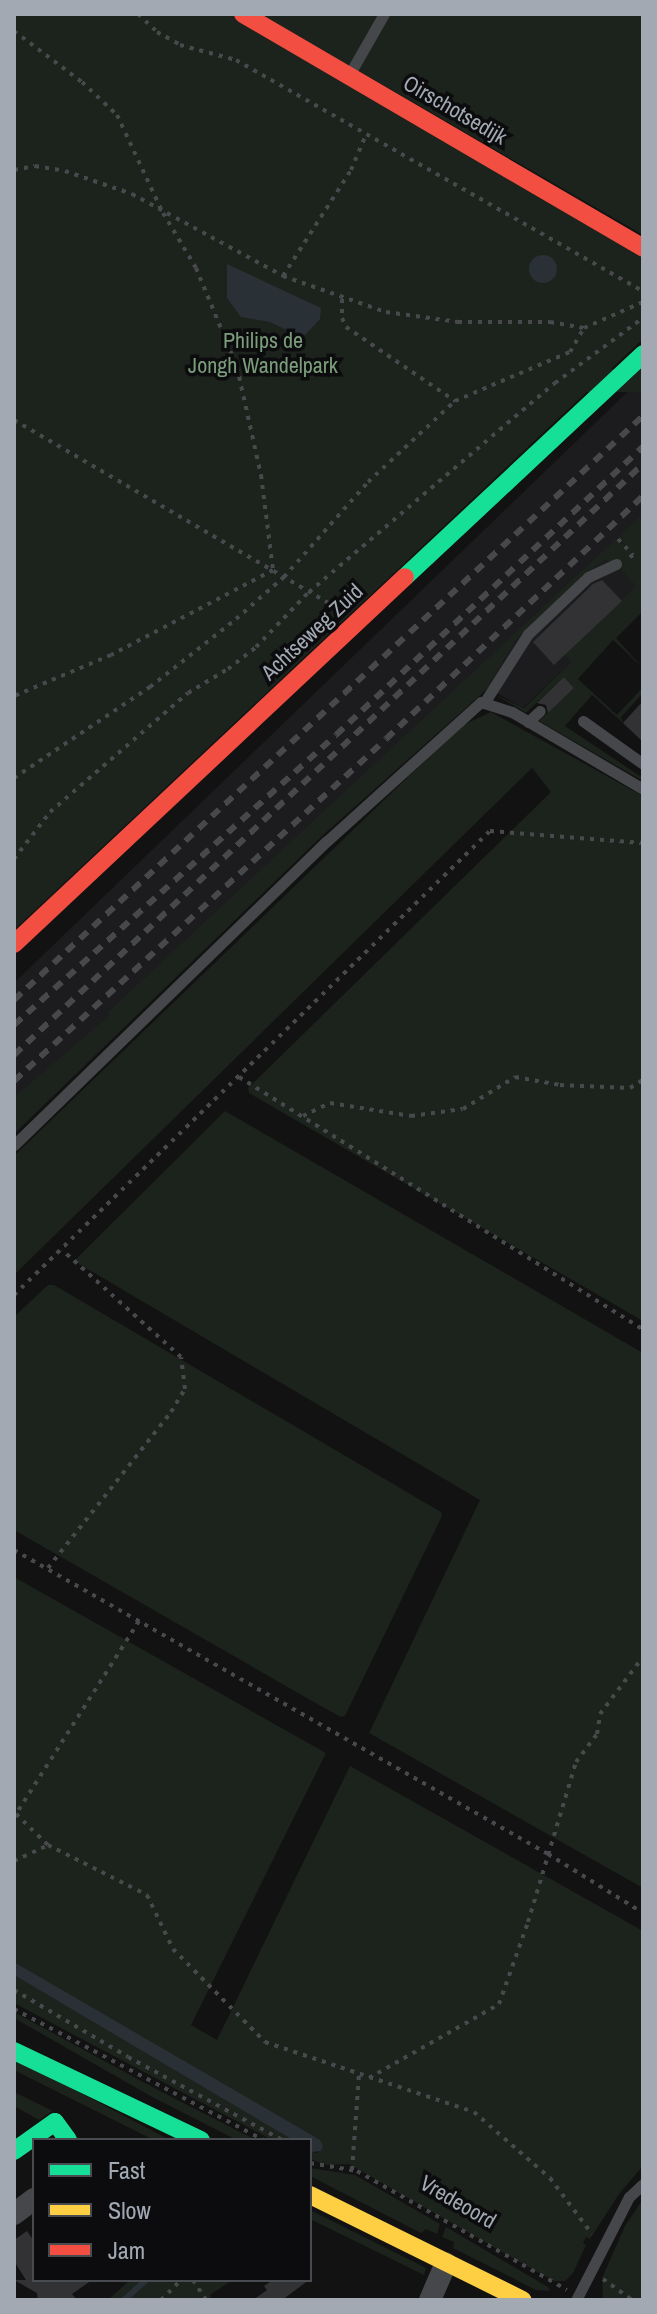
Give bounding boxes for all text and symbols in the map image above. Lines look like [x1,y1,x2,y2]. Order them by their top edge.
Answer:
street label: Oirschotsedijk [398,70,512,150]
park label: Philips de Jongh Wandelpark [188,327,338,378]
street label: Achtseweg Zuid [256,578,368,686]
legend [32,2138,312,2282]
text: Fast [108,2154,145,2186]
street label: Vredeoord [415,2170,501,2234]
text: Slow [108,2194,151,2226]
text: Jam [108,2234,145,2266]

